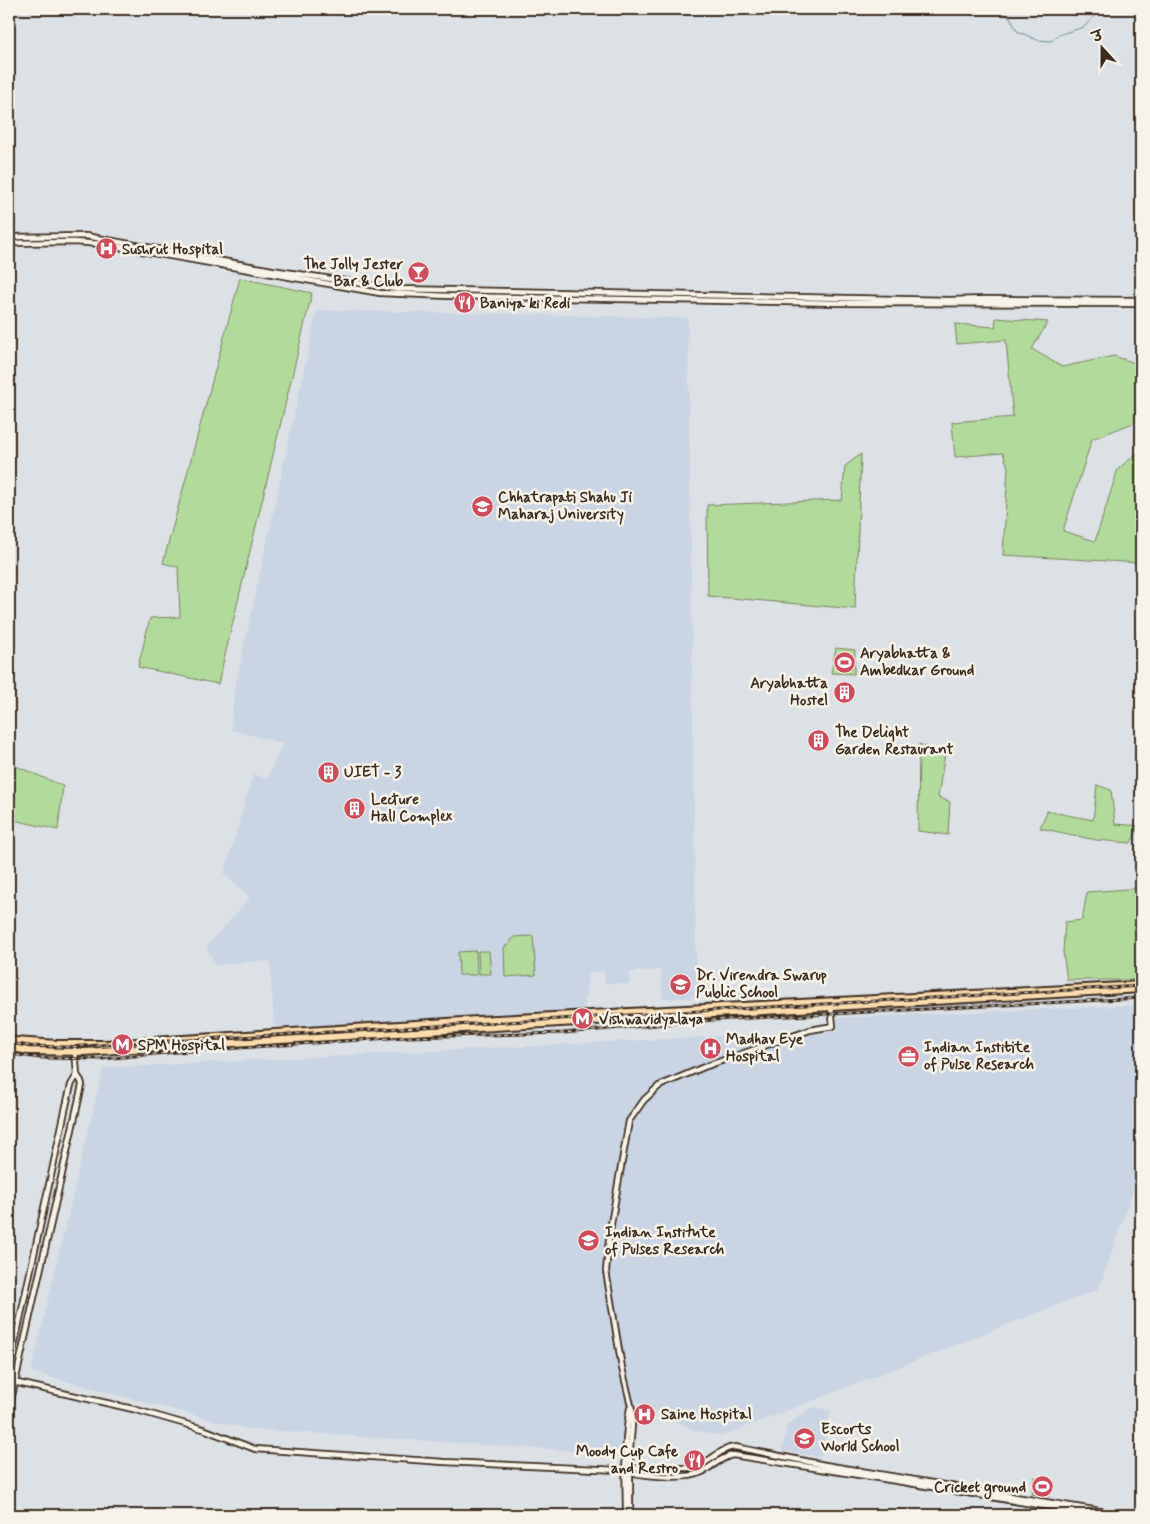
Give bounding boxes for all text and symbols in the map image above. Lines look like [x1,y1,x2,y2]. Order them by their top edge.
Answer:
north arrow [1078,22,1128,72]
text: उ [1088,26,1107,48]
hospital icon: Sushrut Hospital [94,237,118,261]
place label: Sushrut Hospital [122,240,223,260]
place label: The Jolly Jester Bar & Club [303,255,404,292]
bar icon: The Jolly Jester Bar & Club [407,261,431,285]
restaurant icon: Baniya ki Redi [452,291,476,315]
place label: Baniya ki Redi [480,294,571,314]
place label: Chhatrapati Shahu Ji Maharaj University [498,488,632,525]
school or university icon: Chhatrapati Shahu Ji Maharaj University [470,494,494,518]
place label: Aryabhatta & Ambedkar Ground [860,644,975,681]
sports icon: Aryabhatta & Ambedkar Ground [832,650,856,674]
place label: Aryabhatta Hostel [750,674,828,711]
building icon: Aryabhatta Hostel [832,680,856,704]
place label: The Delight Garden Restaurant [835,723,954,760]
building icon: The Delight Garden Restaurant [807,729,831,753]
building icon: UIET - 3 [316,760,340,784]
place label: UIET - 3 [344,763,402,783]
place label: Lecture Hall Complex [371,790,453,827]
building icon: Lecture Hall Complex [343,796,367,820]
place label: Dr. Virendra Swarup Public School [696,966,827,1003]
school or university icon: Dr. Virendra Swarup Public School [668,972,692,996]
metro station icon: Vishwavidyalaya [571,1007,595,1031]
place label: Vishwavidyalaya [599,1010,703,1030]
place label: Madhav Eye Hospital [726,1030,804,1067]
metro station icon: SPM Hospital [110,1033,134,1057]
place label: SPM Hospital [138,1036,225,1056]
hospital icon: Madhav Eye Hospital [698,1036,722,1060]
place label: Indian Institite of Pulse Research [924,1038,1034,1075]
office icon: Indian Institite of Pulse Research [896,1044,920,1068]
place label: Indian Institute of Pulses Research [605,1223,724,1260]
school or university icon: Indian Institute of Pulses Research [577,1229,601,1253]
hospital icon: Saine Hospital [633,1402,657,1426]
place label: Saine Hospital [661,1405,752,1425]
place label: Escorts World School [820,1420,900,1457]
school or university icon: Escorts World School [793,1426,817,1450]
place label: Moody Cup Cafe and Restro [576,1442,678,1479]
restaurant icon: Moody Cup Cafe and Restro [682,1448,706,1472]
sports icon: Cricket ground [1030,1475,1054,1499]
place label: Cricket ground [934,1478,1026,1500]

